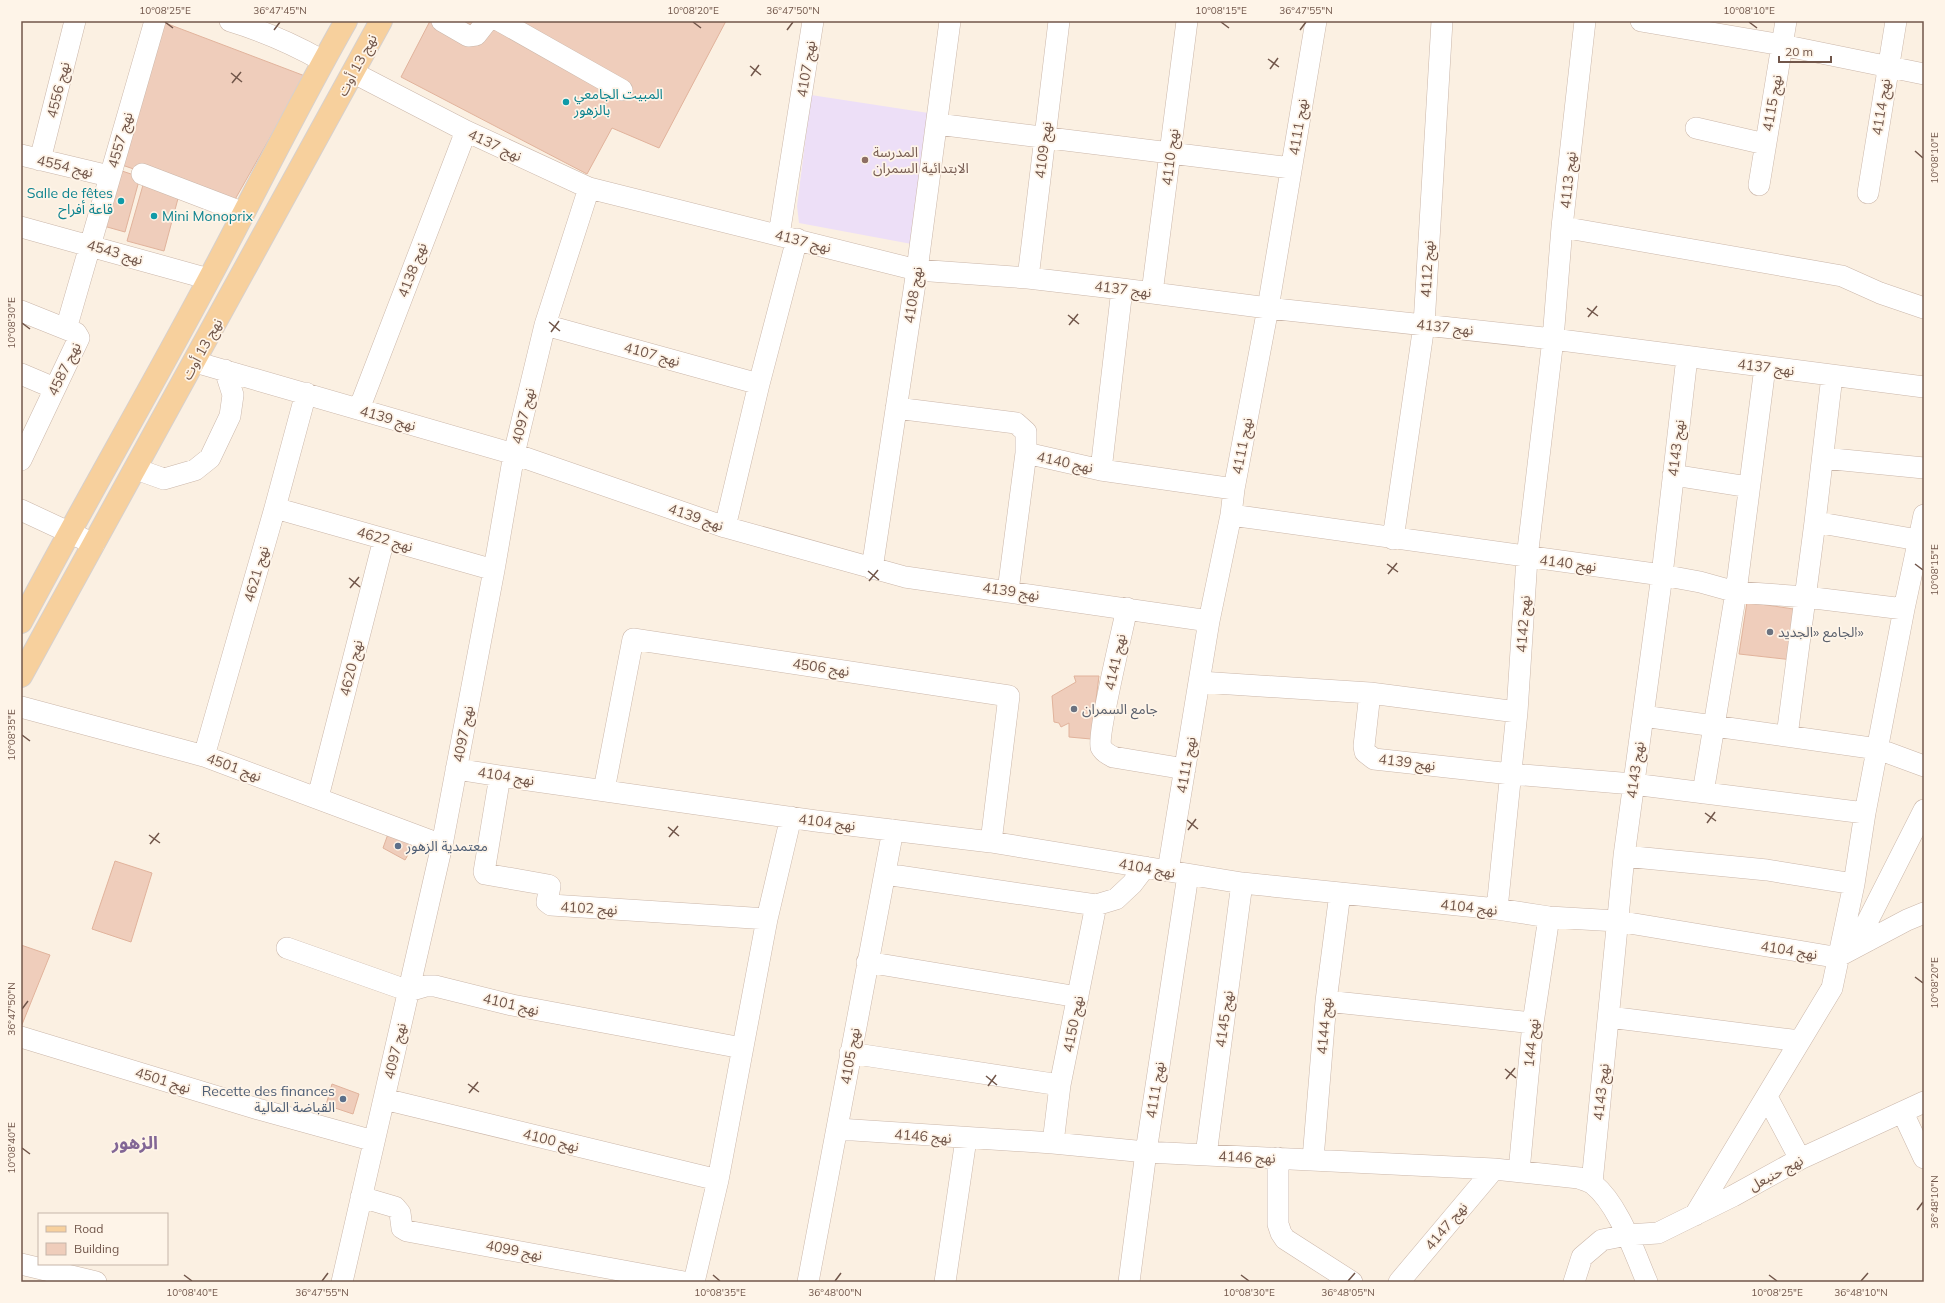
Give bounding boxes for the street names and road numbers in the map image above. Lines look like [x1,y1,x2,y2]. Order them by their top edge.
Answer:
street label: نهج 13 أوت [333,31,383,100]
street label: نهج 4107 [793,39,821,99]
street label: نهج 4556 [42,60,76,120]
street label: نهج 4115 [1758,73,1788,133]
street label: نهج 4114 [1868,77,1896,137]
street label: نهج 4111 [1285,97,1313,157]
street label: نهج 4557 [103,110,139,171]
street label: نهج 4109 [1031,120,1057,180]
street label: نهج 4137 [464,125,525,167]
street label: نهج 4110 [1158,127,1184,187]
street label: نهج 4113 [1556,150,1582,210]
street label: نهج 4554 [35,151,95,183]
street label: نهج 4137 [773,225,833,259]
street label: نهج 4543 [84,235,145,271]
street label: نهج 4138 [393,240,433,301]
street label: نهج 4112 [1417,240,1439,298]
street label: نهج 4108 [900,265,928,325]
street label: نهج 4137 [1093,277,1153,303]
street label: نهج 13 أوت [178,315,228,384]
street label: نهج 4137 [1415,315,1475,341]
street label: نهج 4107 [622,338,682,372]
street label: نهج 4587 [43,339,87,400]
street label: نهج 4137 [1736,355,1796,381]
street label: نهج 4097 [507,386,541,446]
street label: نهج 4139 [357,401,418,437]
street label: نهج 4111 [1228,416,1258,476]
street label: نهج 4143 [1664,418,1690,478]
street label: نهج 4140 [1035,447,1095,479]
street label: نهج 4139 [665,499,726,537]
street label: نهج 4622 [354,522,415,558]
street label: نهج 4621 [239,544,275,605]
street label: نهج 4140 [1538,551,1598,577]
street label: نهج 4139 [981,578,1041,606]
street label: نهج 4142 [1512,595,1536,653]
street label: نهج 4141 [1100,632,1132,692]
street label: نهج 4620 [335,638,369,698]
street label: نهج 4506 [791,654,851,682]
street label: نهج 4097 [449,704,479,764]
street label: نهج 4111 [1172,735,1202,795]
street label: نهج 4143 [1622,740,1650,800]
street label: نهج 4501 [203,749,264,787]
street label: نهج 4139 [1377,750,1437,776]
street label: نهج 4104 [476,763,536,791]
street label: نهج 4104 [797,810,857,836]
street label: نهج 4104 [1117,854,1177,884]
street label: نهج 4104 [1439,895,1499,921]
street label: نهج 4102 [560,898,618,920]
street label: نهج 4104 [1759,937,1819,965]
street label: نهج 4101 [481,989,541,1021]
street label: نهج 4145 [1211,989,1239,1049]
street label: نهج 4150 [1059,994,1089,1054]
street label: نهج 4144 [1313,996,1337,1055]
street label: نهج 144 [1519,1018,1545,1068]
street label: نهج 4097 [380,1021,412,1081]
street label: نهج 4105 [836,1026,866,1086]
street label: نهج 4111 [1142,1060,1170,1120]
street label: نهج 4143 [1589,1062,1615,1122]
street label: نهج 4501 [132,1063,193,1099]
street label: نهج 4100 [521,1124,581,1158]
street label: نهج 4146 [894,1125,952,1149]
street label: نهج 4146 [1218,1147,1276,1169]
street label: نهج حنبعل [1746,1151,1807,1197]
street label: نهج 4147 [1421,1198,1473,1255]
street label: نهج 4099 [484,1236,544,1266]

